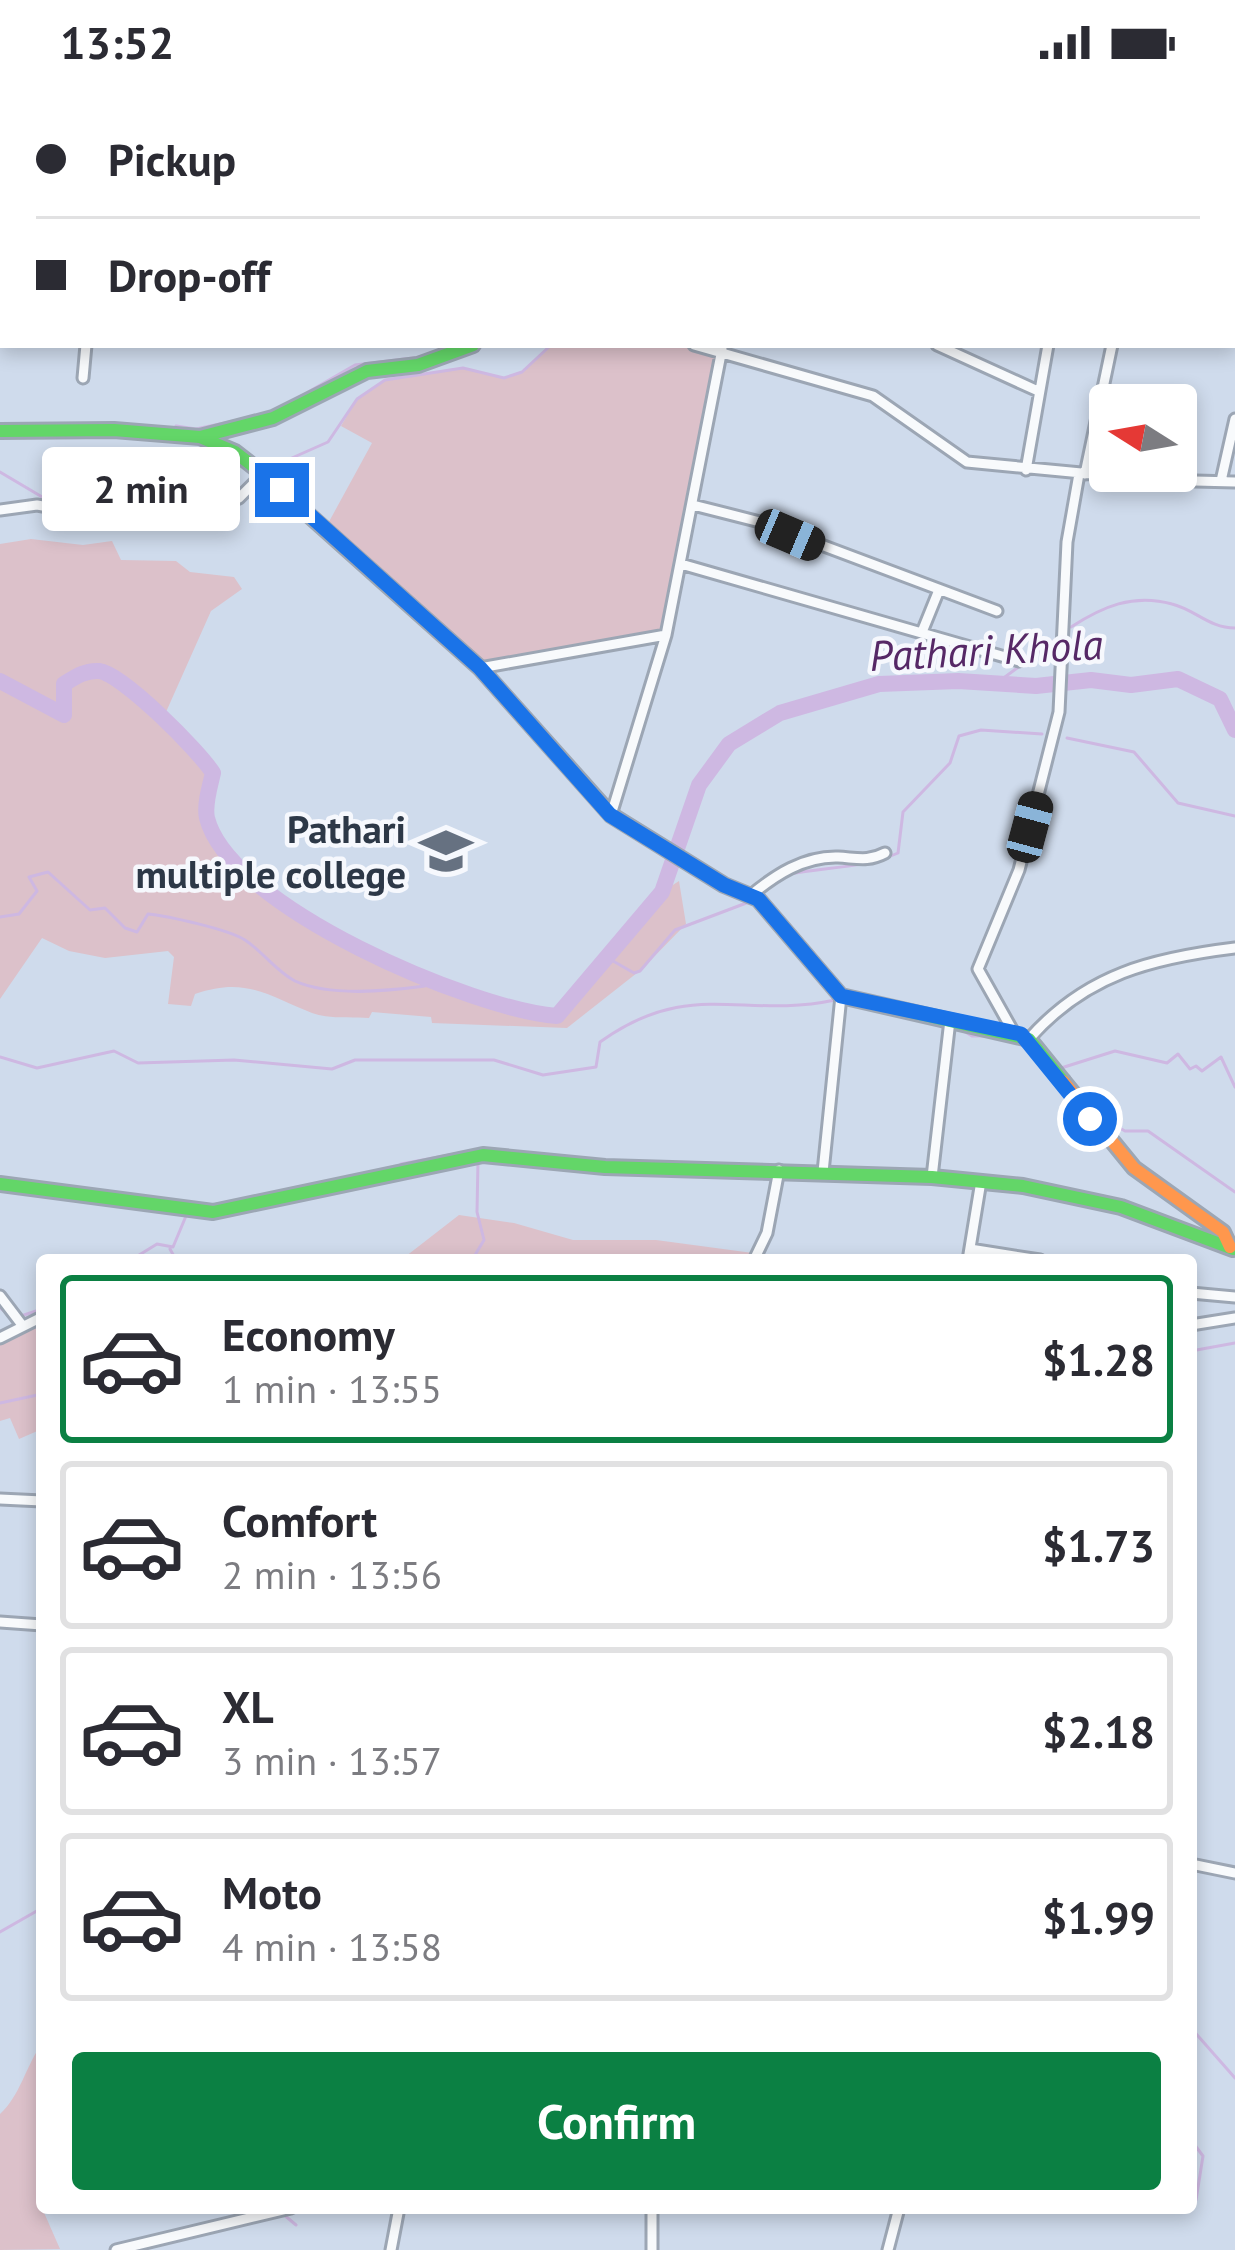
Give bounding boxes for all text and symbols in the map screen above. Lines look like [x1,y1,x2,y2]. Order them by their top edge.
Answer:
text: 13:52 [60,13,174,71]
text: Pickup [108,130,236,188]
text: Drop-off [108,246,270,304]
north arrow [1089,384,1197,492]
map controls [1089,384,1197,492]
callout: 2 min [42,448,240,532]
text: 2 min [93,463,189,514]
route end [255,463,309,517]
car [750,504,830,566]
water label: Pathari Khola [868,616,1105,683]
car [1003,788,1057,866]
place label: Pathari multiple college [135,803,406,899]
school or university icon: Pathari multiple college [417,822,475,880]
route start [1063,1092,1117,1146]
icon: car [78,1305,186,1413]
text: Economy [222,1305,395,1363]
text: $1.28 [1042,1330,1155,1388]
text: 1 min · 13:55 [222,1363,442,1414]
icon: car [78,1491,186,1599]
text: Comfort [222,1491,377,1549]
text: $1.73 [1042,1516,1155,1574]
text: 2 min · 13:56 [222,1549,442,1600]
icon: car [78,1677,186,1785]
text: XL [222,1677,274,1735]
text: $2.18 [1042,1702,1155,1760]
text: 3 min · 13:57 [222,1735,442,1786]
icon: car [78,1863,186,1971]
text: Moto [222,1863,322,1921]
text: $1.99 [1042,1888,1155,1946]
text: 4 min · 13:58 [222,1921,442,1972]
button: Confirm [72,2052,1161,2190]

